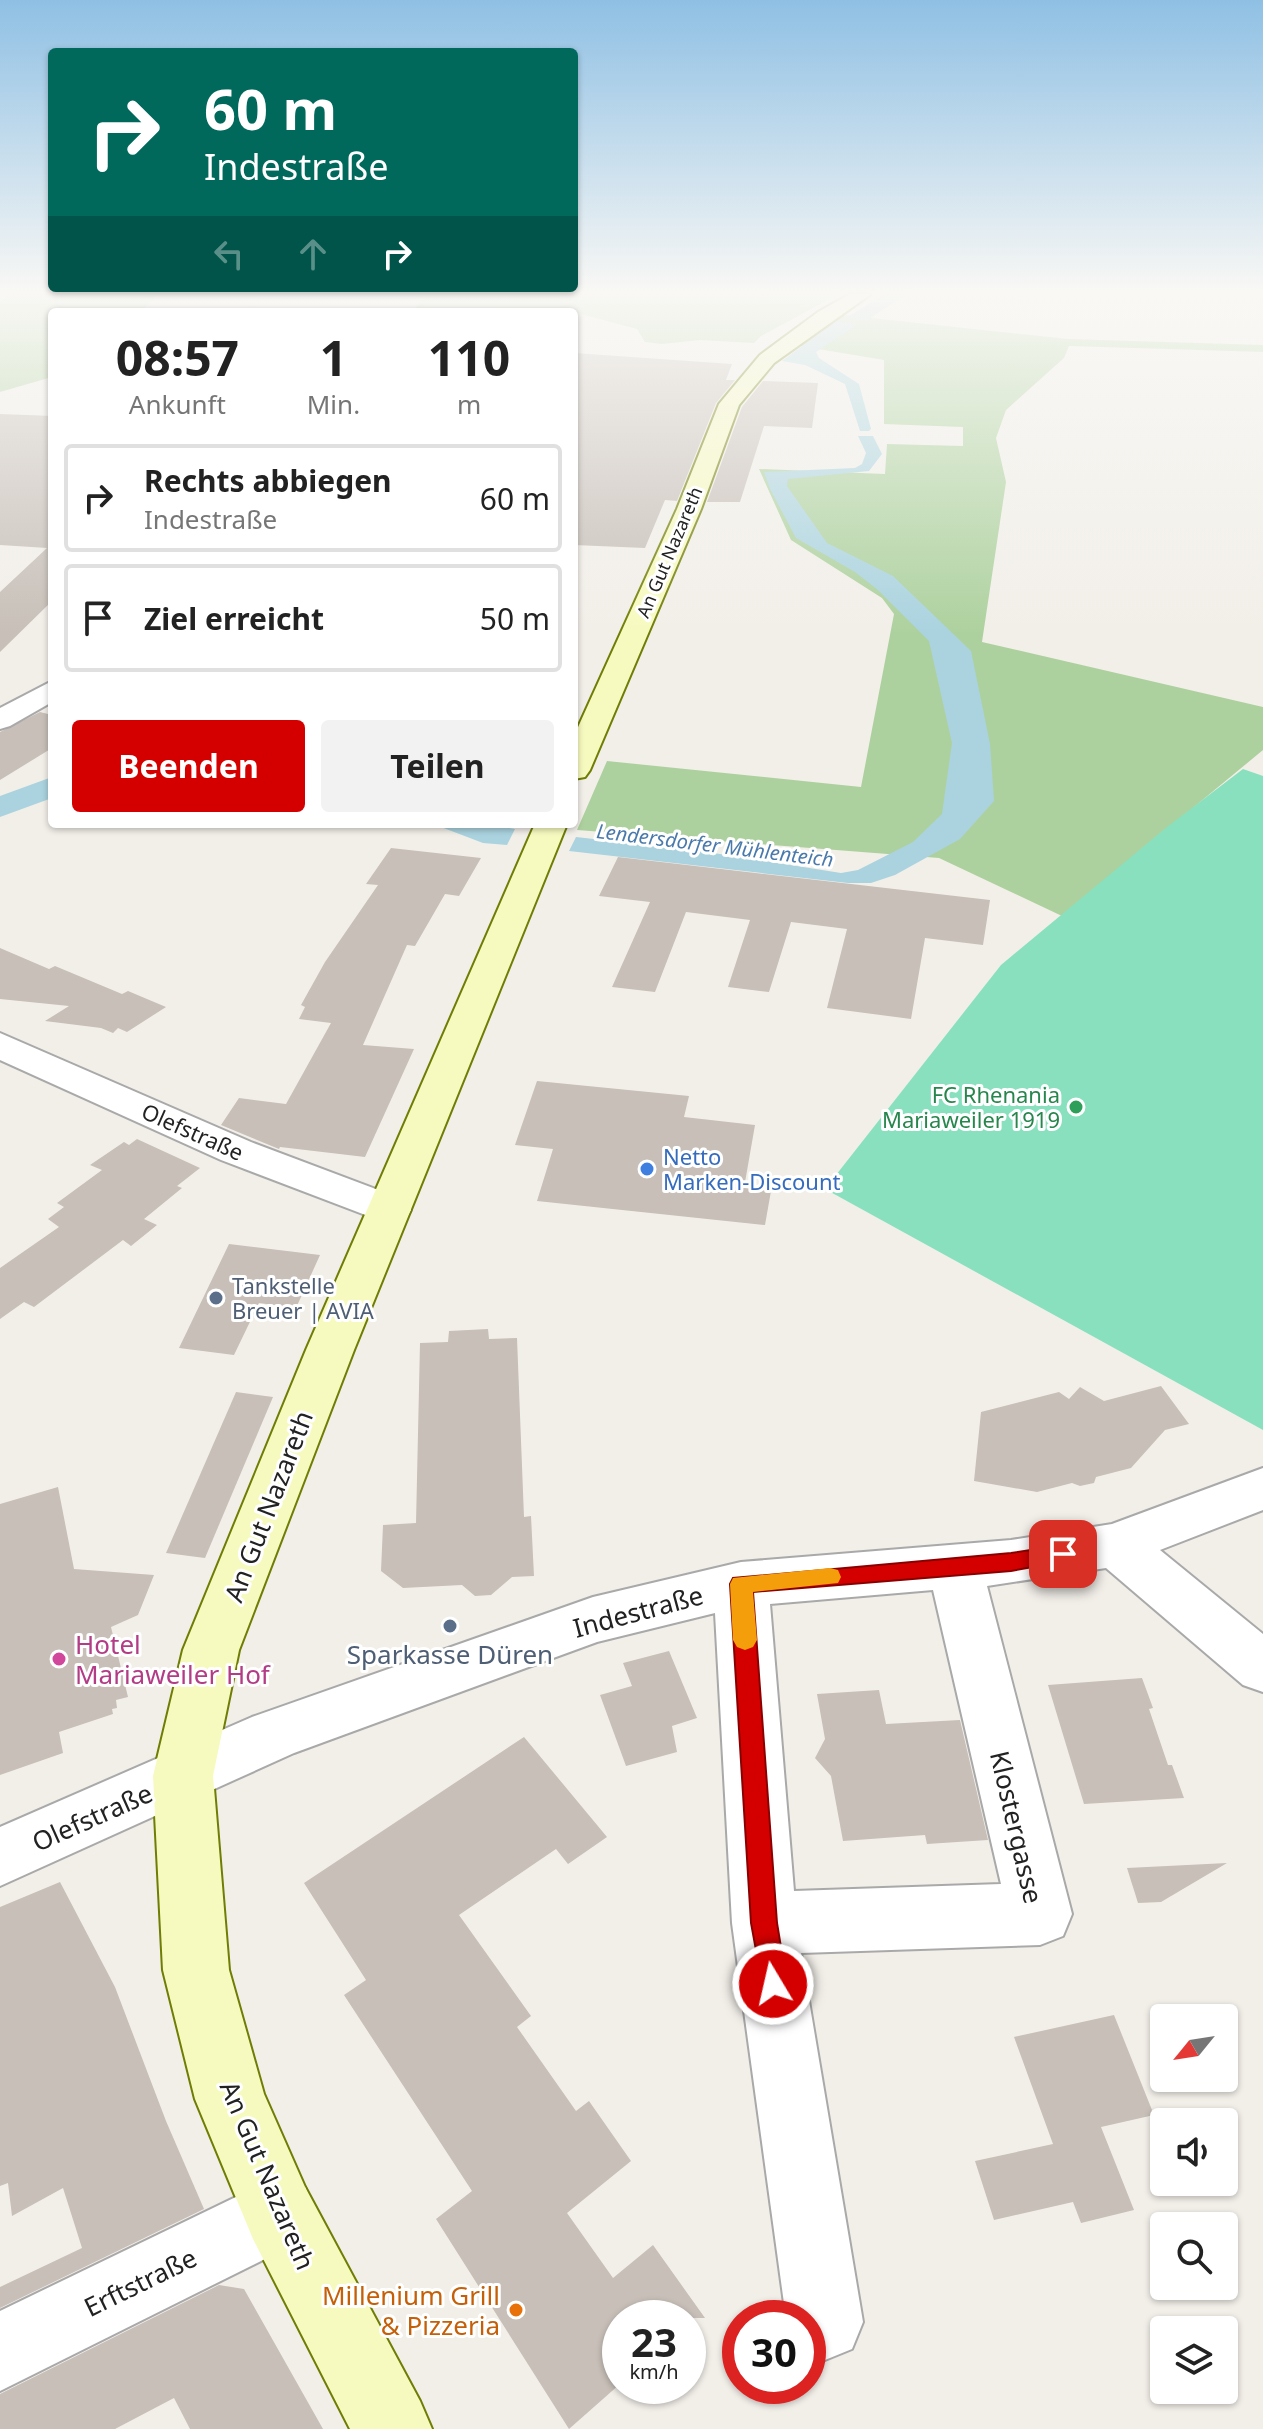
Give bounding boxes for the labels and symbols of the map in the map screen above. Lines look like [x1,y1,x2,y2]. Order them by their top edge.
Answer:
street label: An Gut Nazareth [631,483,707,621]
water label: Lendersdorfer Mühlenteich [595,817,835,873]
place label: FC Rhenania Mariaweiler 1919 [882,1079,1060,1134]
street label: Olefstraße [137,1095,249,1167]
marker: FC Rhenania Mariaweiler 1919 [1067,1098,1085,1116]
place label: Netto Marken-Discount [663,1141,841,1196]
marker: Netto Marken-Discount [638,1160,656,1178]
place label: Tankstelle Breuer | AVIA [232,1270,375,1325]
marker: Tankstelle Breuer | AVIA [207,1289,225,1307]
street label: An Gut Nazareth [215,1405,321,1607]
pin [1029,1520,1097,1588]
street label: Indestraße [569,1576,707,1646]
marker: Sparkasse Düren [441,1617,459,1635]
place label: Hotel Mariaweiler Hof [75,1626,272,1692]
place label: Sparkasse Düren [347,1636,553,1672]
marker: Hotel Mariaweiler Hof [50,1650,68,1668]
street label: Klostergasse [982,1747,1052,1907]
street label: Olefstraße [26,1774,158,1860]
position arrow [731,1942,815,2026]
north arrow [1150,2004,1238,2092]
street label: An Gut Nazareth [212,2075,324,2275]
street label: Erftstraße [78,2239,202,2325]
place label: Millenium Grill & Pizzeria [322,2277,500,2343]
speed limit sign: 30 [722,2300,826,2404]
marker: Millenium Grill & Pizzeria [507,2301,525,2319]

